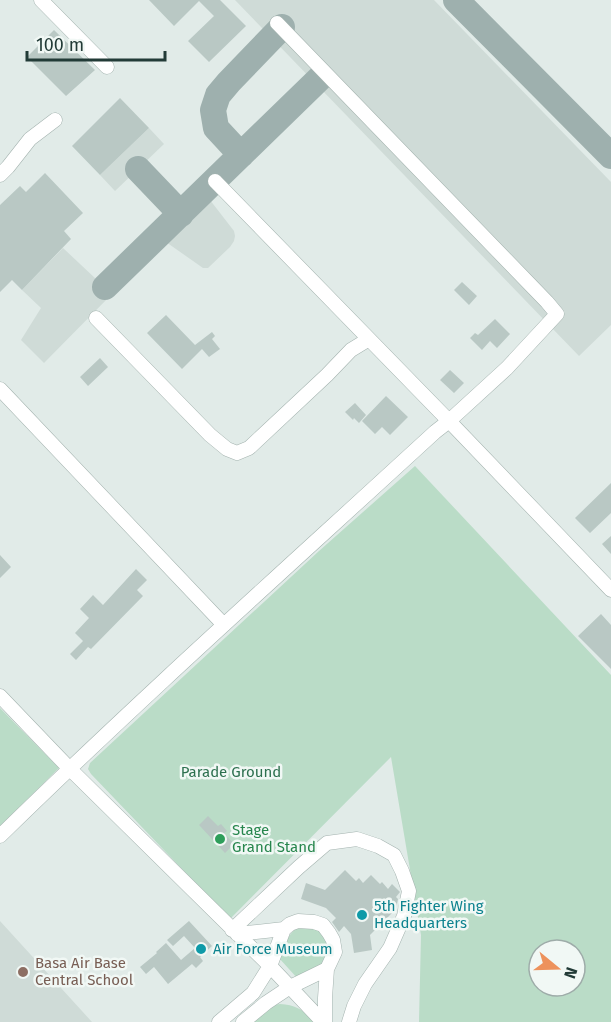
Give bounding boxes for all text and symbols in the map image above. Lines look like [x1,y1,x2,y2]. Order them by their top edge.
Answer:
scale bar [27,24,165,62]
text: 100 m [36,34,84,56]
park label: Parade Ground [181,763,281,781]
place label: Stage Grand Stand [232,821,316,856]
marker: Stage Grand Stand [213,832,227,846]
place label: 5th Fighter Wing Headquarters [374,897,484,932]
marker: 5th Fighter Wing Headquarters [355,908,369,922]
north arrow [527,938,587,998]
place label: Air Force Museum [213,940,333,958]
marker: Air Force Museum [194,942,208,956]
place label: Basa Air Base Central School [35,954,134,989]
marker: Basa Air Base Central School [16,965,30,979]
text: N [560,965,581,981]

